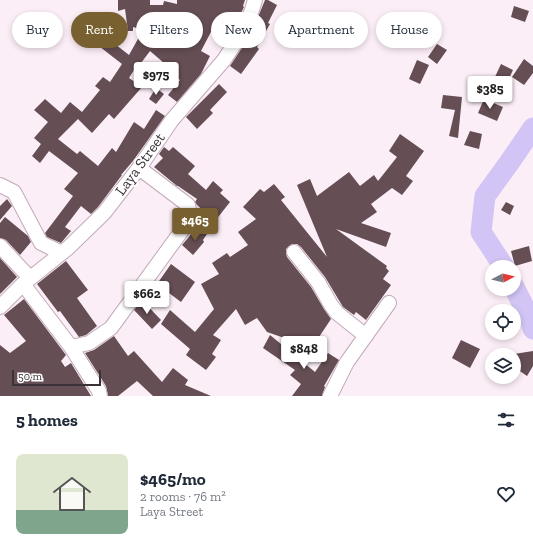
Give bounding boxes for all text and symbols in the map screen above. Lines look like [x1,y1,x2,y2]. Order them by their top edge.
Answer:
chip: Buy [12,12,63,48]
chip: Rent [71,12,128,48]
chip: Filters [136,12,203,48]
chip: New [211,12,266,48]
chip: Apartment [274,12,368,48]
chip: House [376,12,442,48]
pin: $975 [132,62,180,96]
text: $975 [143,67,169,82]
pin: $385 [466,76,514,110]
text: $385 [476,81,504,96]
street label: Laya Street [111,129,169,199]
pin: $465 [171,208,219,242]
text: $465 [181,213,209,228]
north arrow [485,260,521,296]
map controls [485,260,521,384]
pin: $662 [123,281,171,315]
text: $662 [133,286,161,301]
button: locate [485,304,521,340]
pin: $848 [280,336,328,370]
text: $848 [290,341,318,356]
button: layers [485,348,521,384]
scale bar [12,368,101,387]
text: 50 m [18,370,42,383]
icon: filters [495,409,517,431]
text: 5 homes [16,410,78,430]
text: $465/mo [140,469,206,489]
icon: home [48,470,96,518]
icon: heart [495,483,517,505]
text: 2 rooms · 76 m² [140,489,226,504]
text: Laya Street [140,504,203,519]

